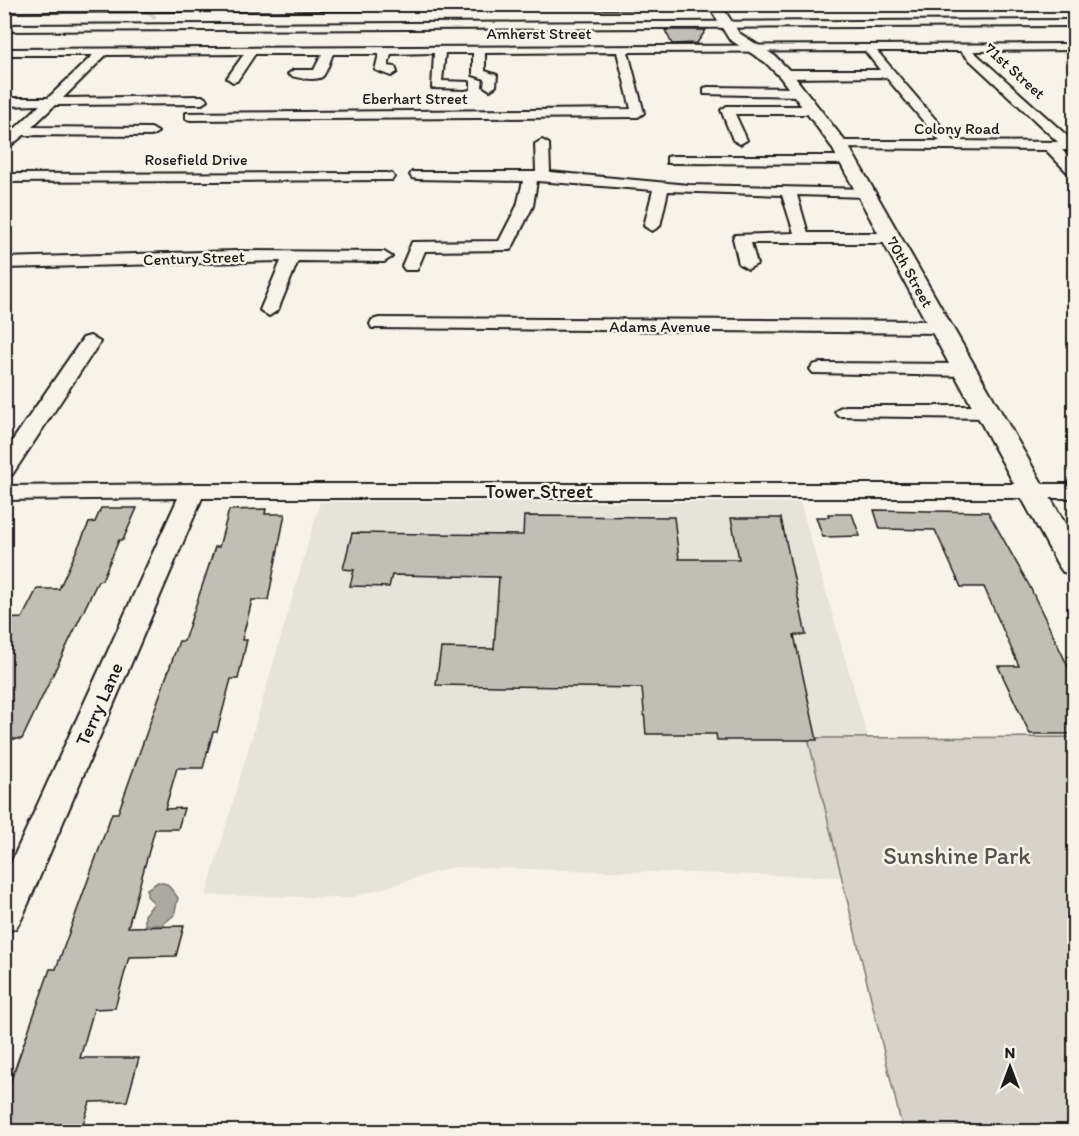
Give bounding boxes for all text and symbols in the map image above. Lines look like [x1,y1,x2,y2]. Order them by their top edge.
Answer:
street label: Amherst Street [486,24,592,43]
street label: 71st Street [981,39,1049,103]
street label: Eberhart Street [362,89,468,108]
street label: Colony Road [914,119,1000,138]
street label: Rosefield Drive [144,150,248,169]
street label: 70th Street [883,233,937,311]
street label: Century Street [143,247,245,269]
street label: Adams Avenue [609,317,711,336]
street label: Tower Street [485,479,594,503]
street label: Terry Lane [70,658,128,750]
park label: Sunshine Park [883,841,1031,870]
north arrow [980,1037,1040,1097]
text: N [1005,1043,1015,1062]

